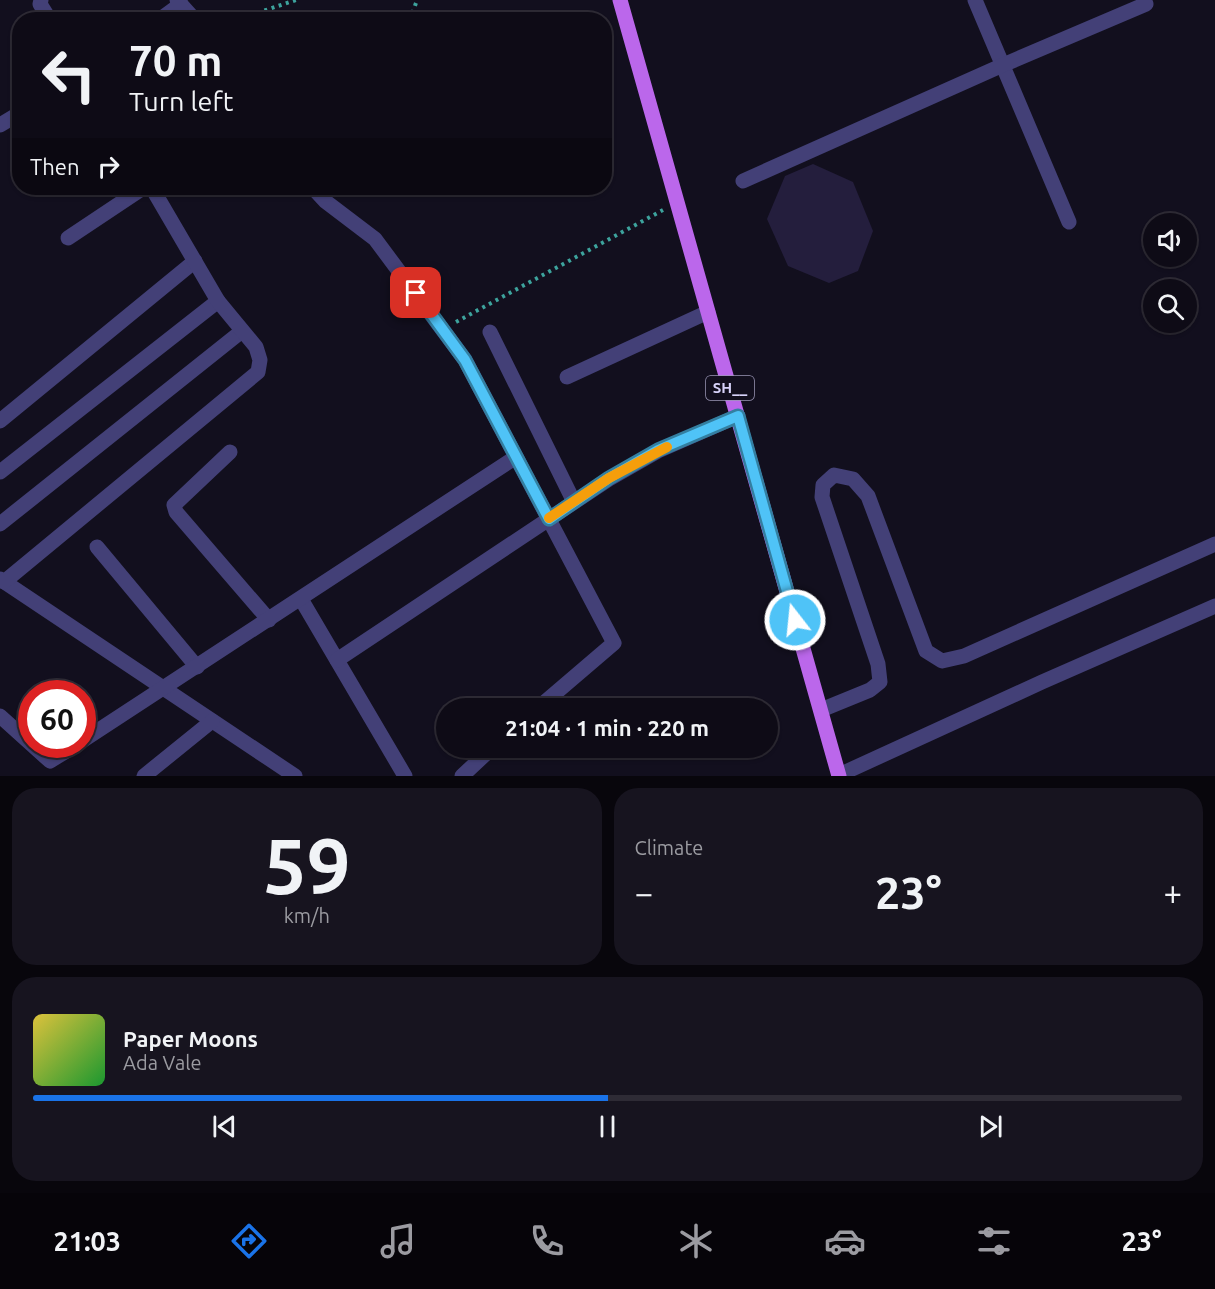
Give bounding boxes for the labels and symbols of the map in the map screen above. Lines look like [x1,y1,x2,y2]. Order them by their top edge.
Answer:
pin [390,267,441,318]
road number: SH__ [706,376,754,400]
position arrow [763,588,827,652]
speed limit sign: 60 [18,680,96,758]

